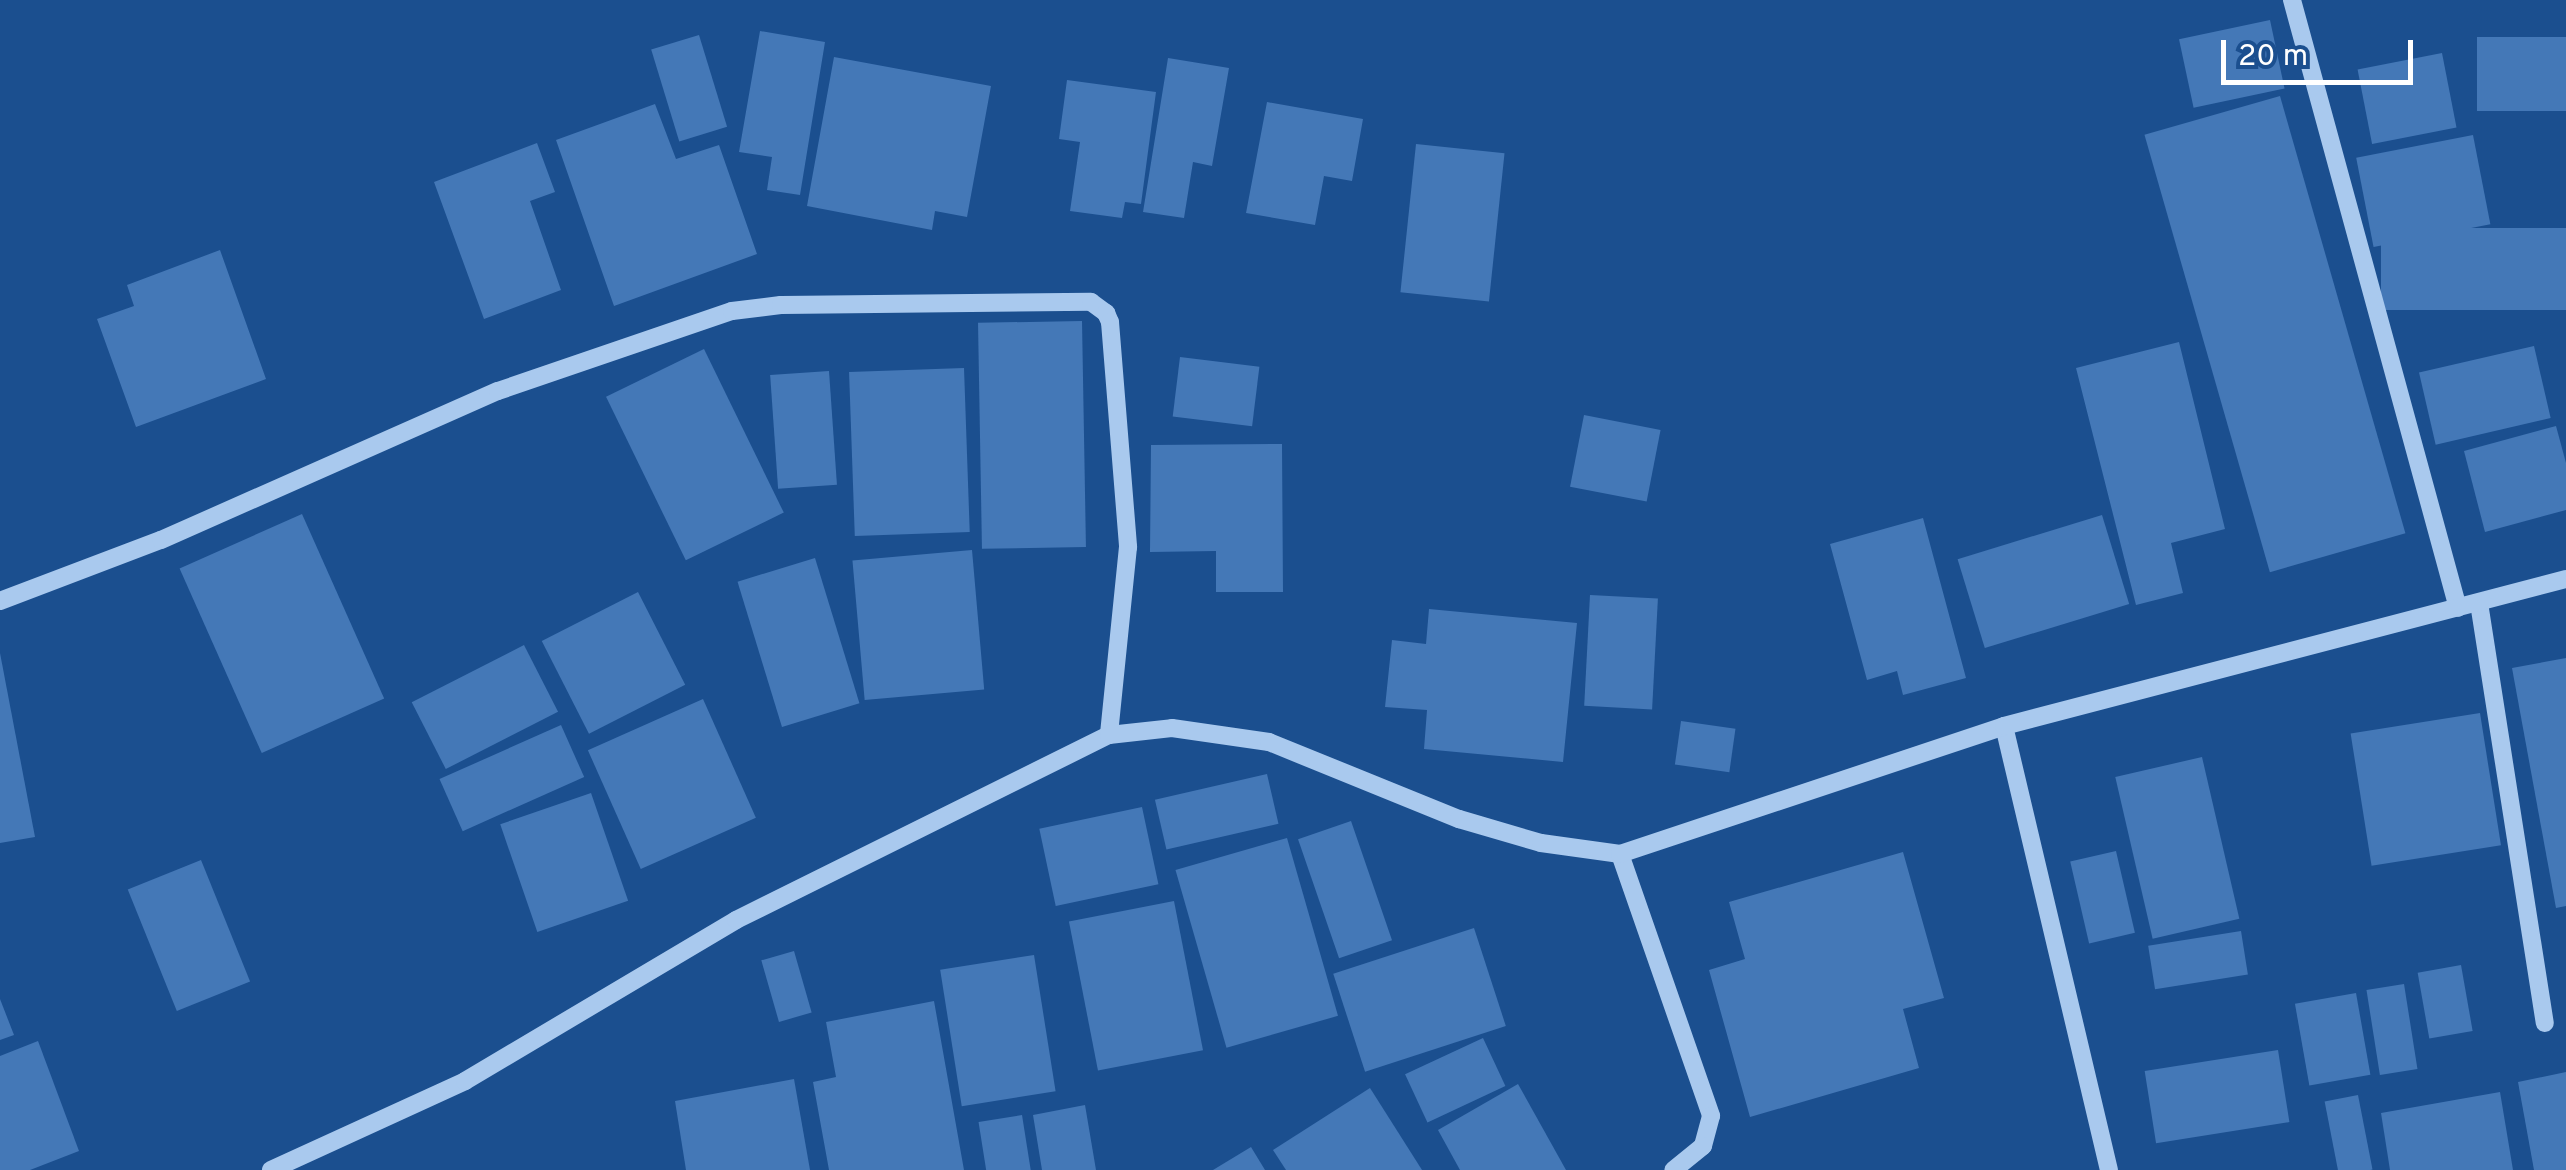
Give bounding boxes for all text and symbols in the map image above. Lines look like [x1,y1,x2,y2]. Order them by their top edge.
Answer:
scale bar [2226,20,2418,82]
text: 20 m [2238,39,2308,76]

